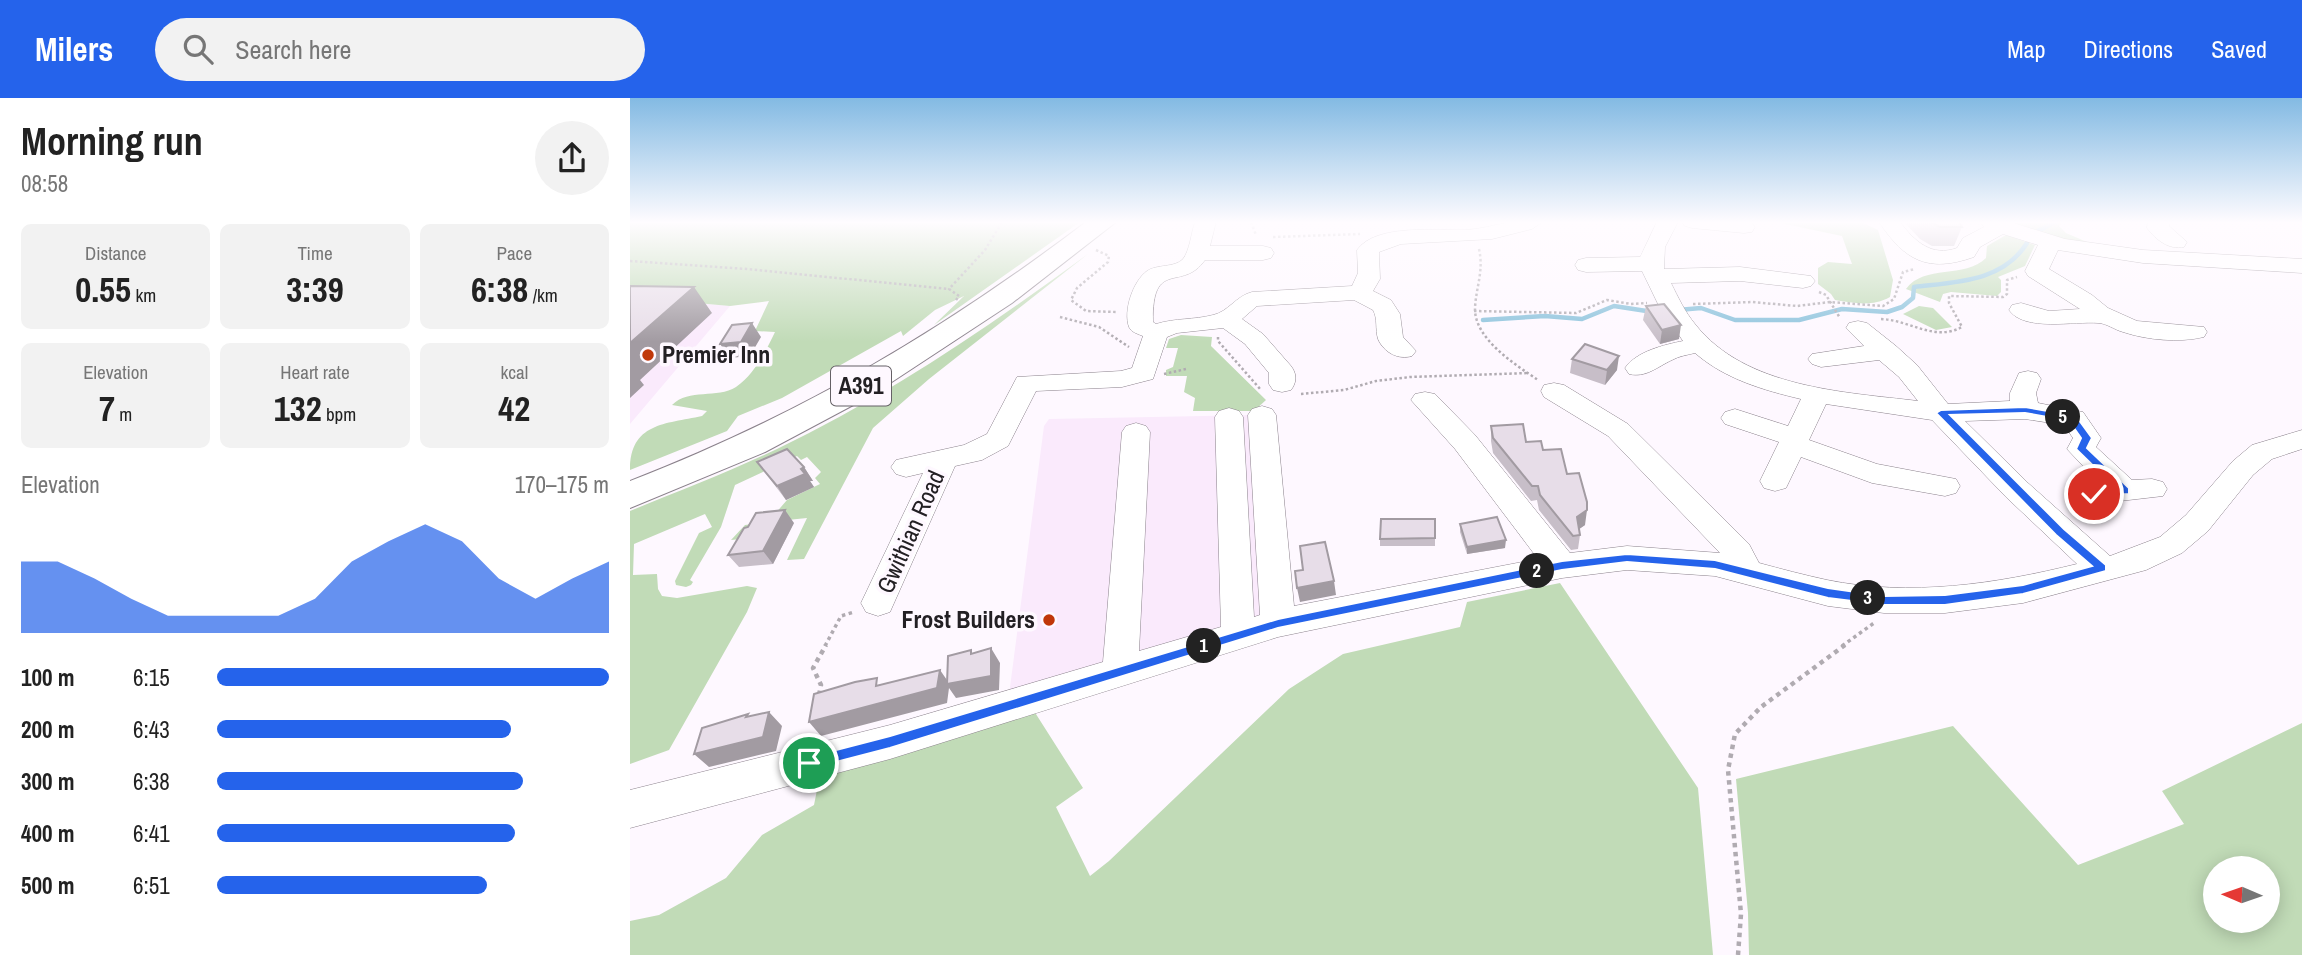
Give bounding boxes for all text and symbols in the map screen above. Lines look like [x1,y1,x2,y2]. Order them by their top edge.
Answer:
search box [155,18,645,81]
text: Milers [35,27,113,71]
icon: search [179,30,217,68]
text: Search here [235,32,351,67]
text: Map [2007,33,2045,65]
text: Directions [2083,33,2173,65]
text: Saved [2211,33,2267,65]
text: Morning run [21,116,203,167]
button: share [535,121,609,195]
text: 08:58 [21,168,68,199]
text: Distance [85,240,146,266]
text: Time [297,240,333,266]
text: Pace [497,240,532,266]
text: 0.55 [75,266,131,313]
text: 3:39 [286,266,344,313]
text: 6:38 [471,266,528,313]
text: km [131,282,156,308]
text: /km [528,282,558,308]
place label: Premier Inn [662,338,770,370]
marker: Premier Inn [640,347,656,363]
text: Elevation [83,359,148,385]
text: Heart rate [280,359,350,385]
text: kcal [500,359,528,385]
road number: A391 [831,366,891,406]
text: 7 [99,385,115,432]
text: 132 [274,385,322,432]
text: 42 [498,385,530,432]
pin: 5 [2046,400,2080,434]
text: m [115,401,132,427]
text: bpm [322,401,356,427]
text: 5 [2058,403,2067,429]
pin [2064,464,2124,524]
street label: Gwithian Road [869,465,951,598]
text: Elevation [21,469,100,500]
text: 170–175 m [515,469,609,500]
icon: check [2075,475,2113,513]
pin: 2 [1520,554,1555,588]
text: 2 [1532,557,1541,583]
pin: 3 [1850,580,1886,616]
text: 3 [1863,584,1872,610]
place label: Frost Builders [902,603,1035,635]
marker: Frost Builders [1041,612,1057,628]
pin: 1 [1186,628,1222,664]
text: 1 [1199,632,1208,658]
text: 100 m [21,662,74,693]
text: 6:15 [133,662,170,693]
text: 200 m [21,714,74,745]
text: 6:43 [133,714,170,745]
pin [779,733,839,793]
icon: arrive [790,744,828,782]
text: 300 m [21,766,74,797]
text: 6:38 [133,766,170,797]
text: 400 m [21,818,74,849]
text: 6:41 [133,818,170,849]
north arrow [2203,856,2280,933]
map controls [2203,856,2280,933]
text: 500 m [21,870,74,901]
text: 6:51 [133,870,170,901]

